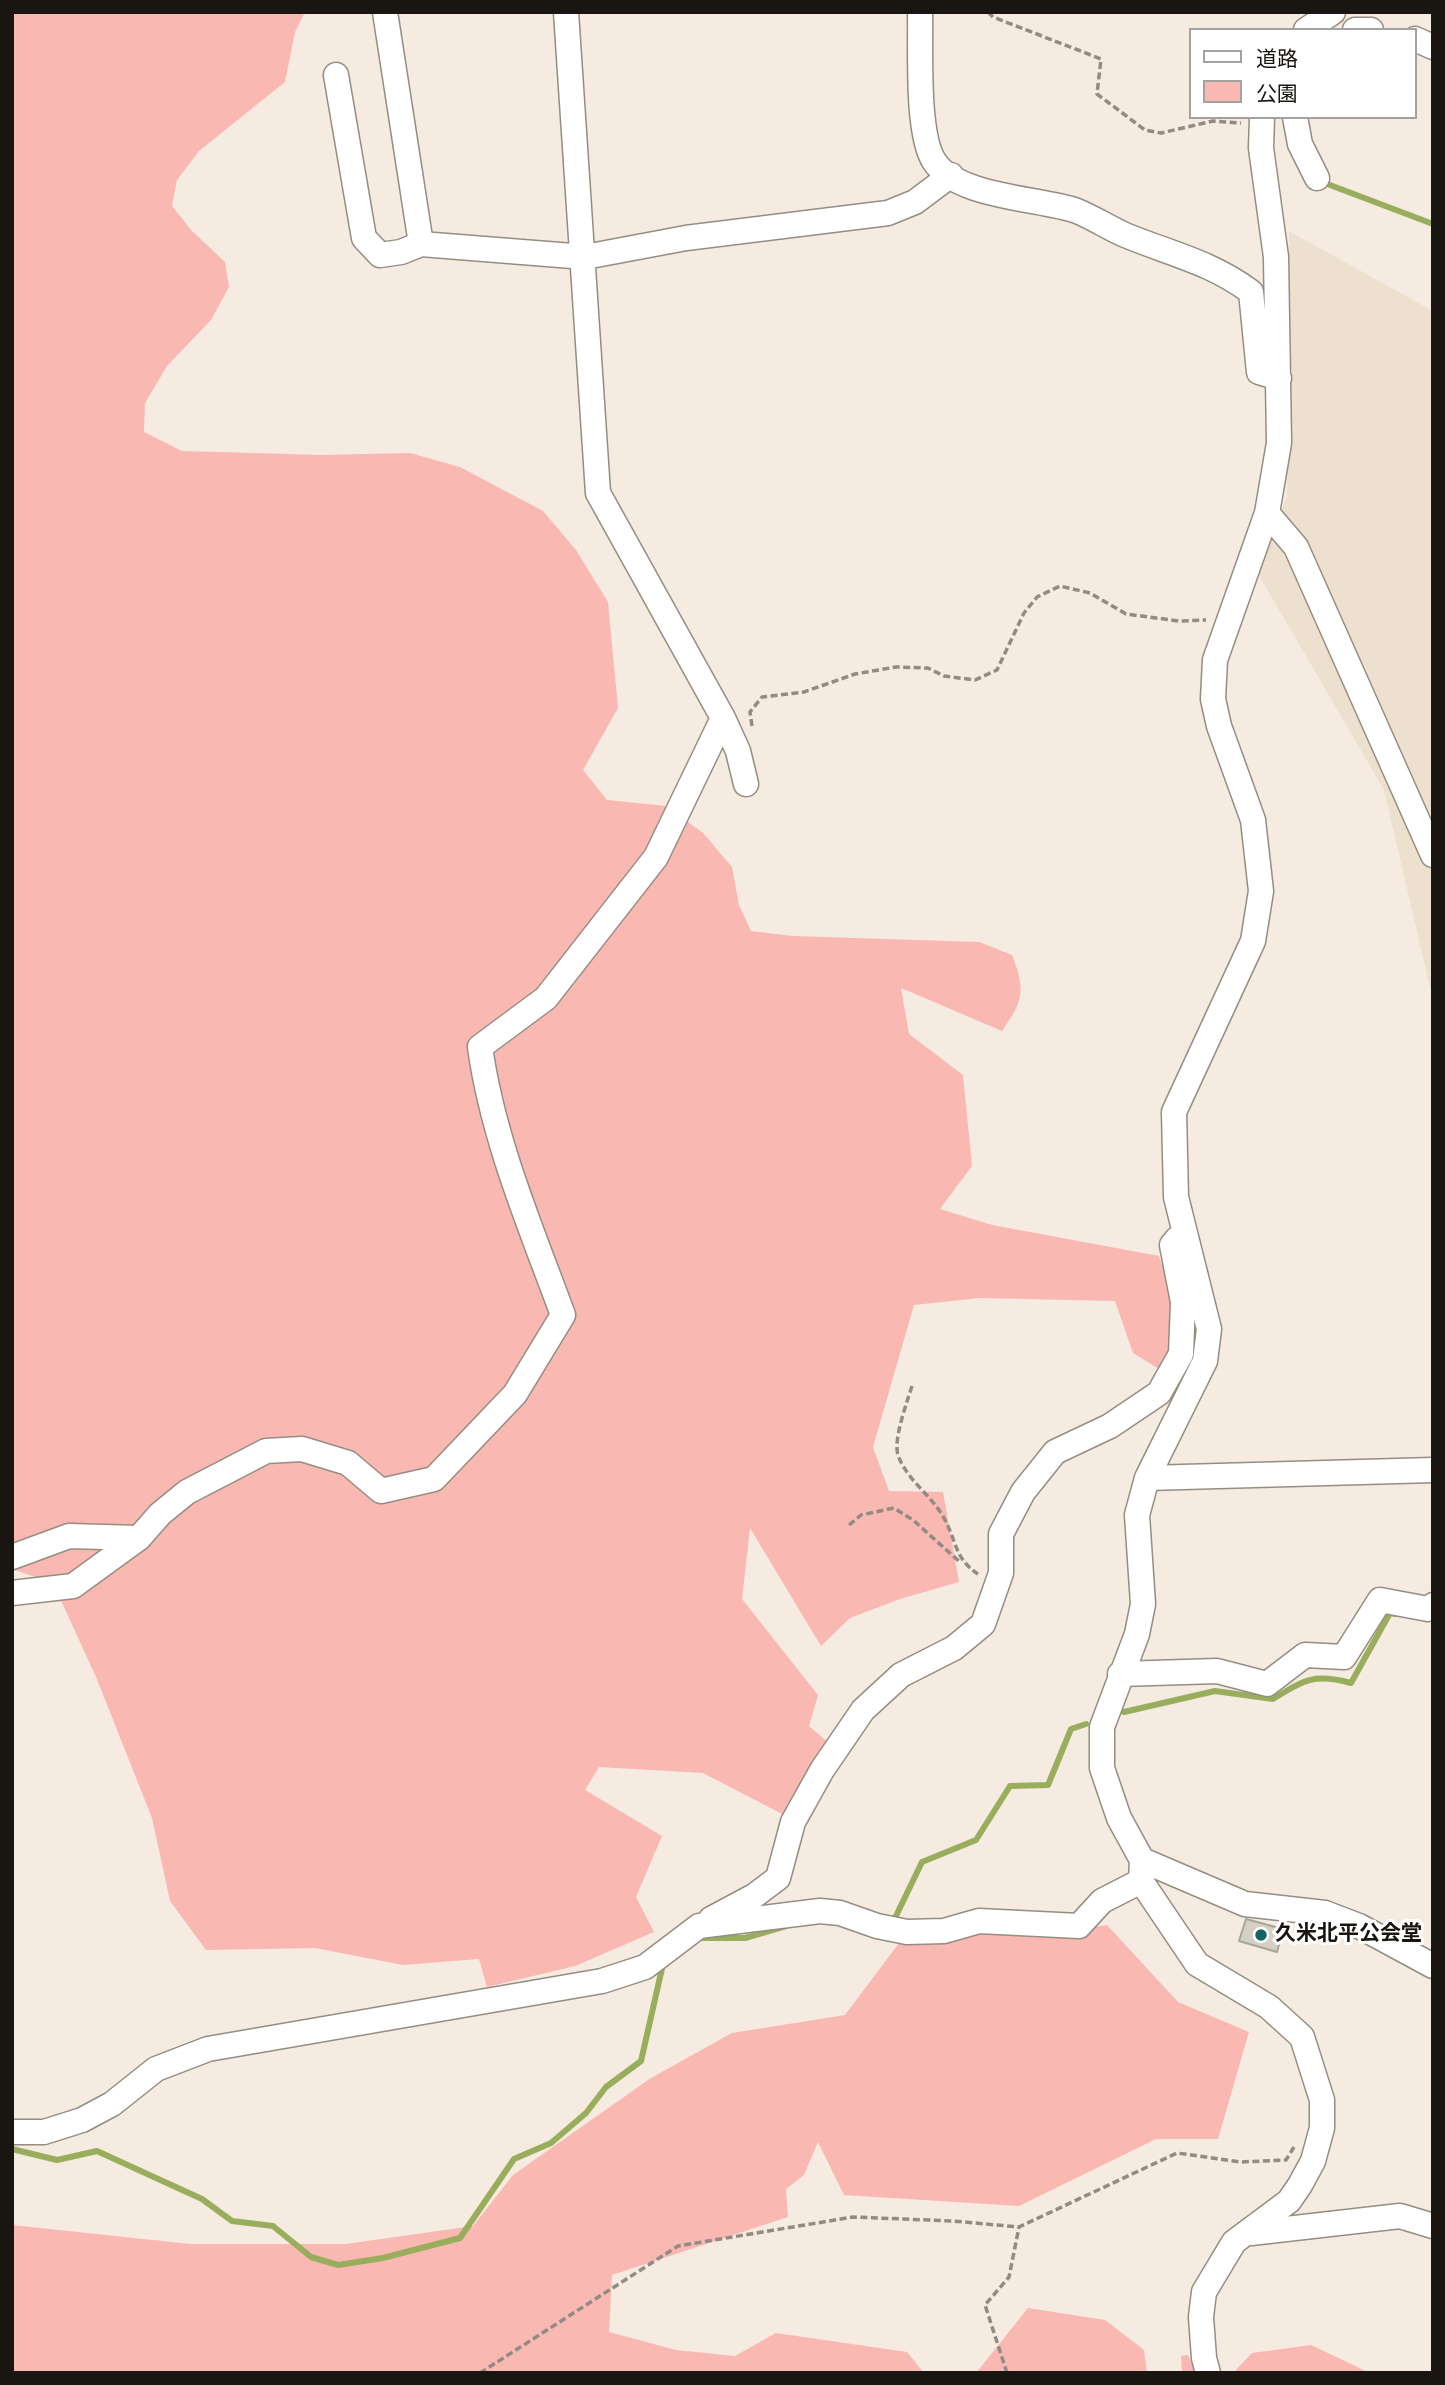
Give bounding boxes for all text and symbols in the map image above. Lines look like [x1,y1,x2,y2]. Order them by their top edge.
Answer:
legend [1190,28,1417,119]
text: 道路 [1256,47,1298,71]
text: 公園 [1256,82,1298,106]
place label: 久米北平公会堂 [1275,1922,1422,1948]
marker: 久米北平公会堂 [1253,1927,1269,1943]

